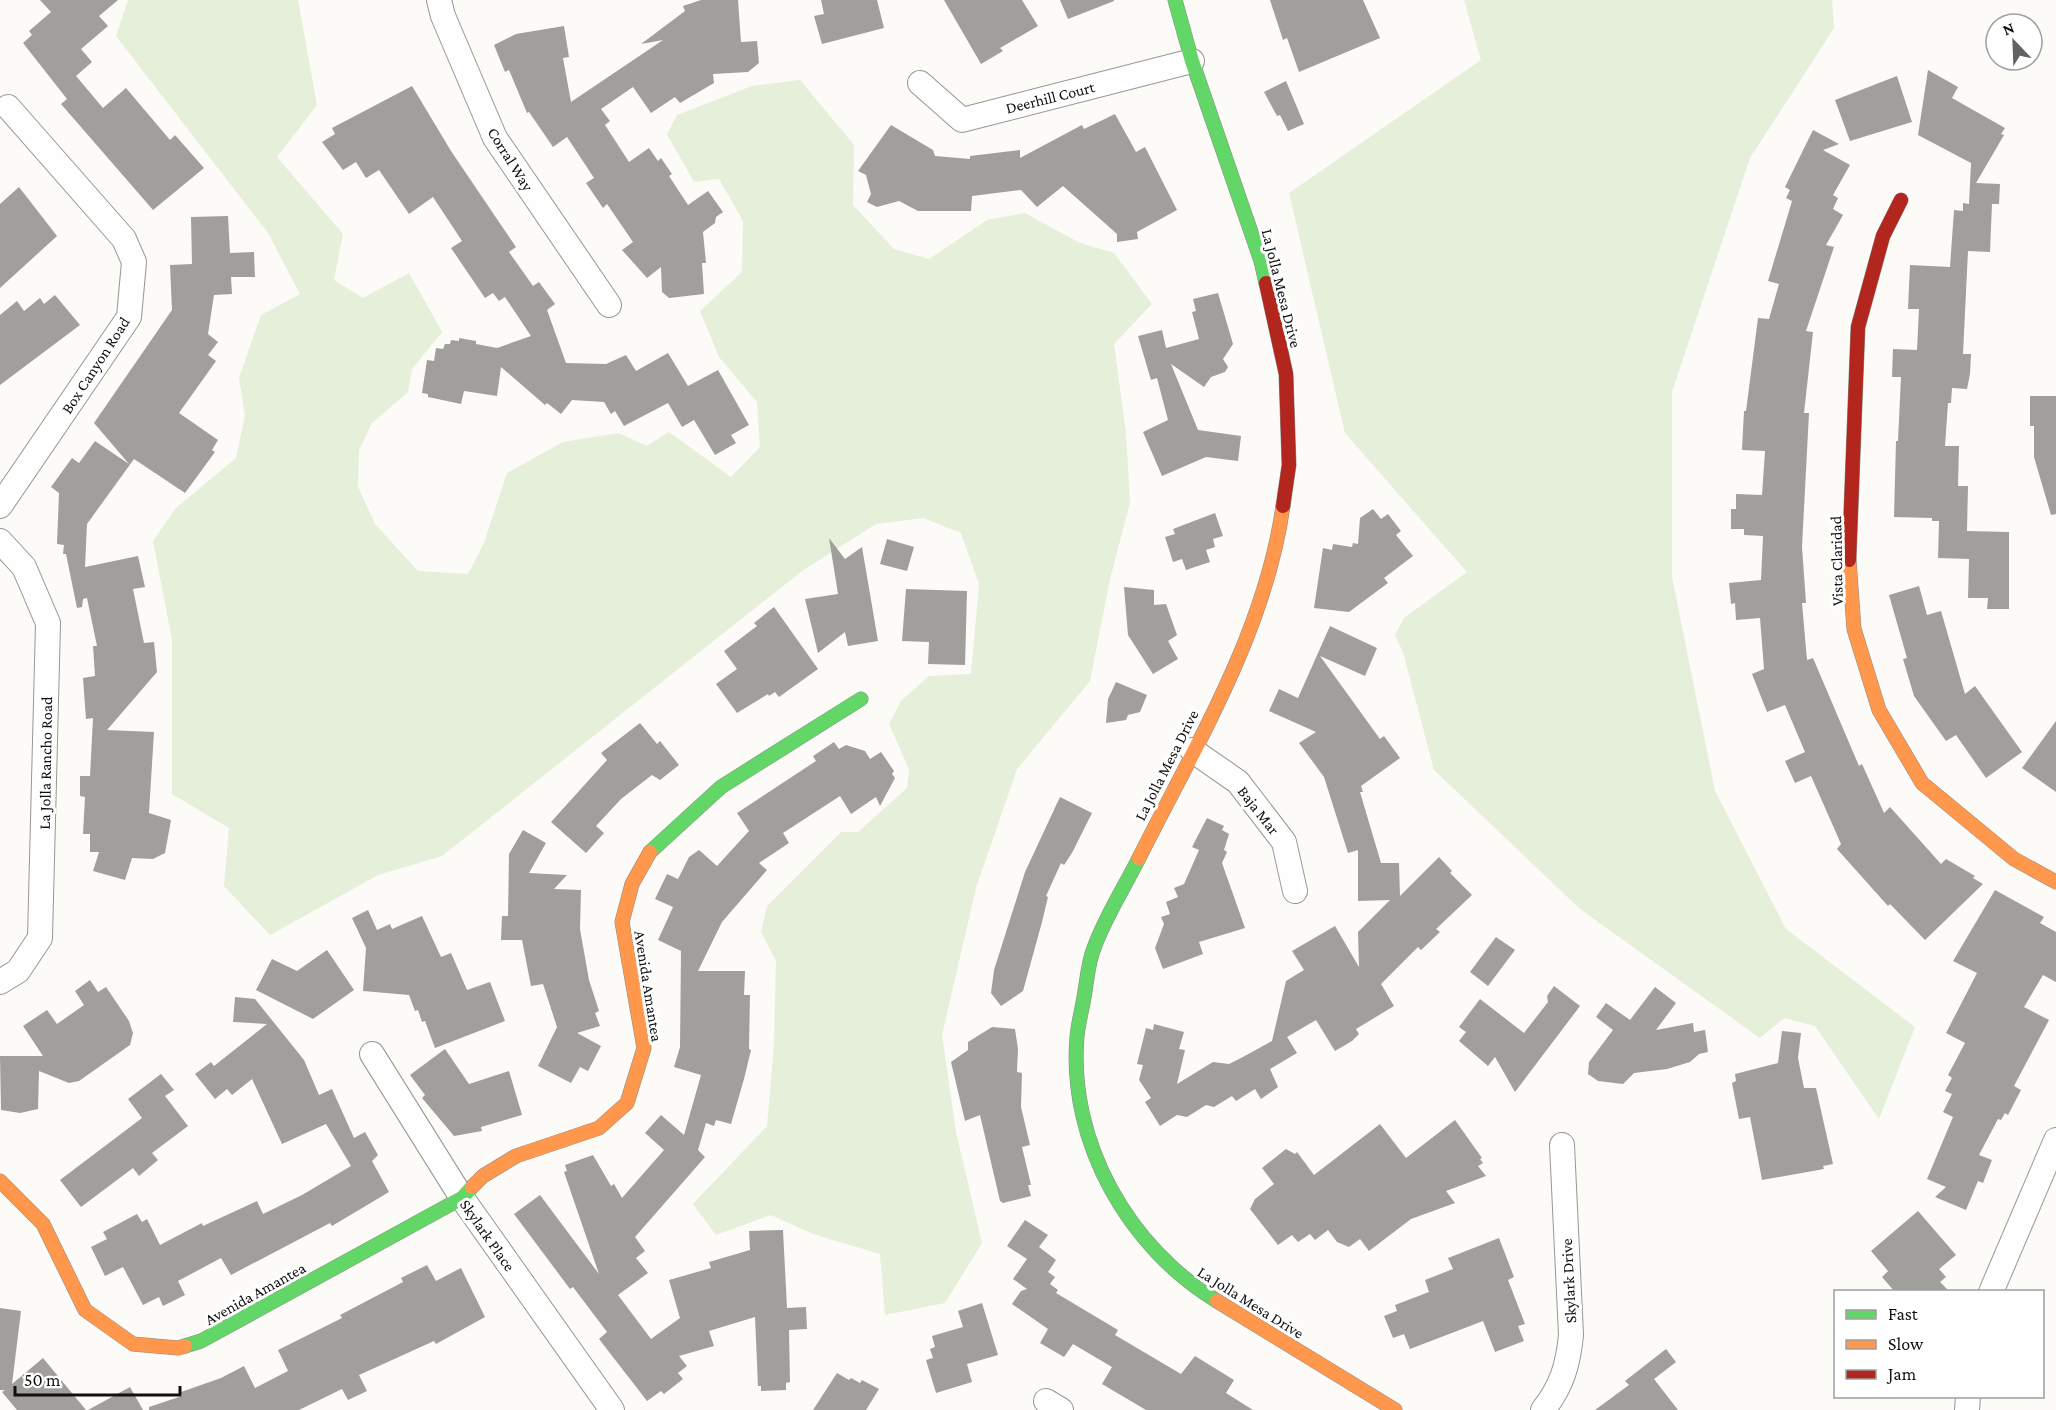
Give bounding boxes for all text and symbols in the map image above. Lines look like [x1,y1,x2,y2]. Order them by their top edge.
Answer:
north arrow [1984,12,2044,72]
text: N [2000,19,2017,39]
street label: Deerhill Court [1004,78,1097,117]
street label: Corral Way [484,124,537,195]
street label: La Jolla Mesa Drive [1258,227,1304,349]
street label: Box Canyon Road [58,313,134,417]
street label: Vista Claridad [1827,515,1846,606]
street label: La Jolla Rancho Road [36,696,56,830]
street label: La Jolla Mesa Drive [1131,707,1203,824]
street label: Baja Mar [1234,783,1283,839]
street label: Avenida Amantea [631,929,666,1043]
street label: Skylark Place [456,1196,518,1275]
street label: Skylark Drive [1558,1238,1580,1324]
street label: Avenida Amantea [202,1259,309,1328]
street label: La Jolla Mesa Drive [1194,1263,1307,1343]
legend [1834,1290,2044,1398]
text: Fast [1888,1304,1919,1324]
text: Slow [1888,1334,1924,1354]
scale bar [15,1359,180,1397]
text: Jam [1886,1364,1917,1384]
text: 50 m [24,1370,61,1390]

